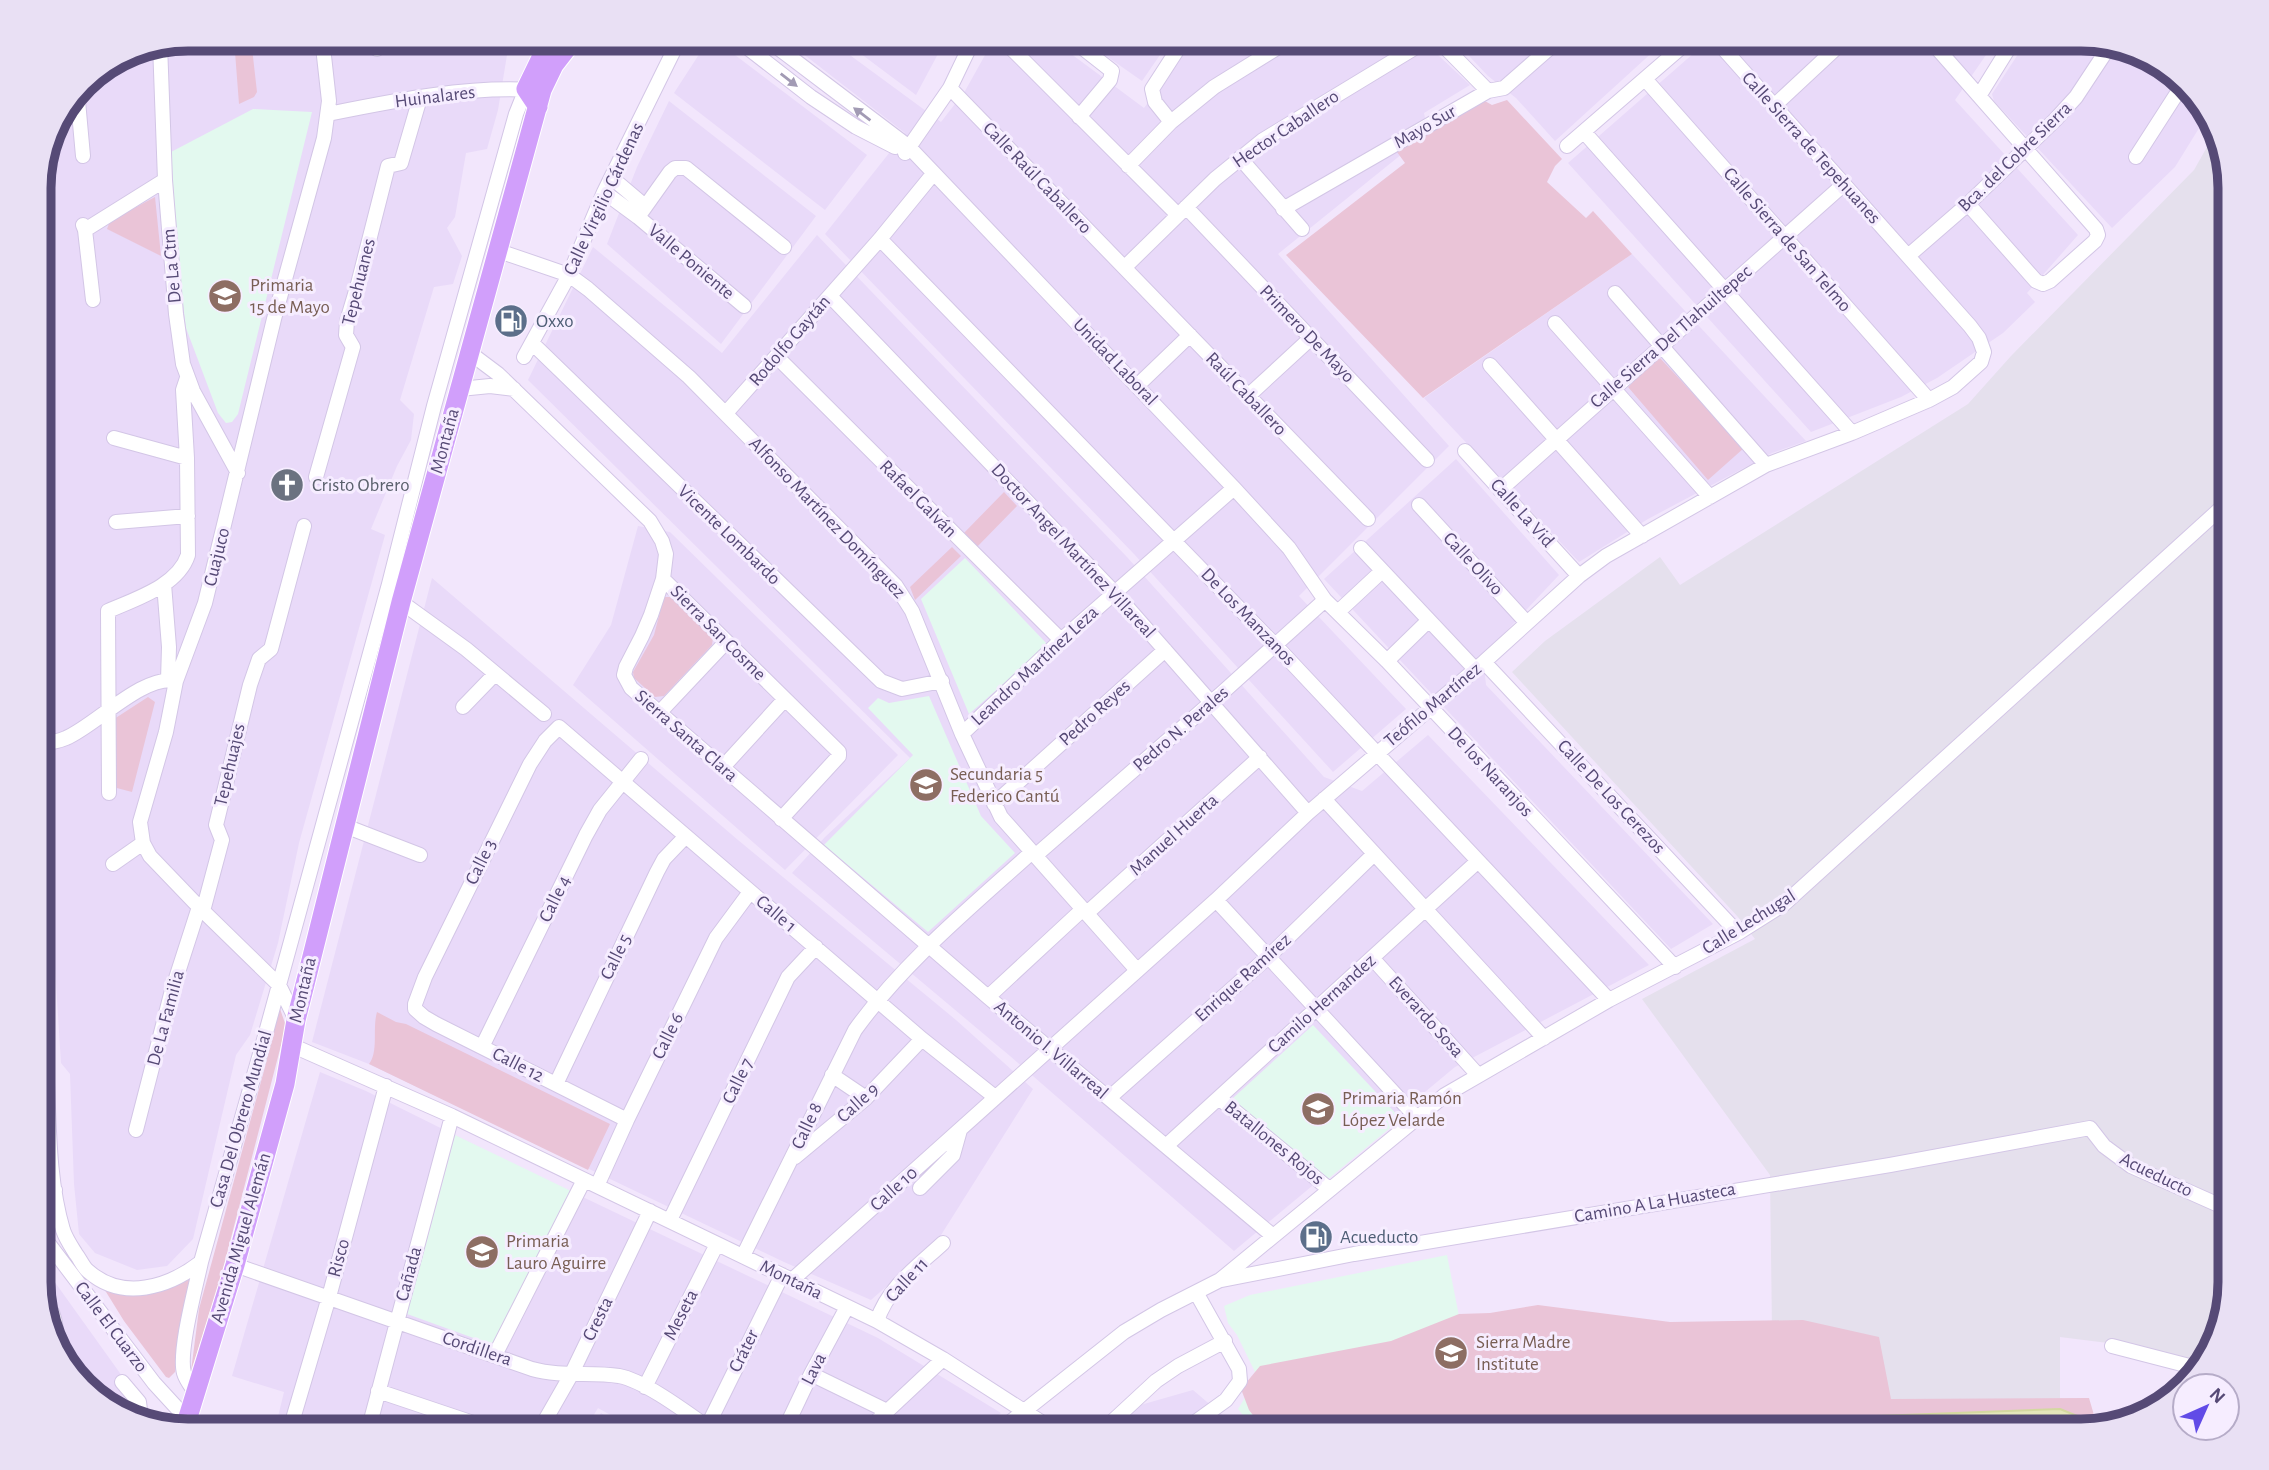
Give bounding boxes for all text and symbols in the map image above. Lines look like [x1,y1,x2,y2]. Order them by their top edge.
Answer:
street label: Calle Sierra de Tepehuanes [1738,68,1884,228]
one-way arrow [780,73,798,88]
street label: Huinalares [394,83,476,111]
street label: Hector Caballero [1229,87,1343,171]
street label: Bca. del Cobre Sierra [1955,98,2076,216]
street label: Mayo Sur [1391,102,1459,152]
one-way arrow [854,106,872,121]
street label: Calle Raúl Caballero [979,118,1095,238]
street label: Calle Virgilio Cárdenas [560,120,648,278]
street label: Calle Sierra de San Telmo [1719,164,1855,316]
street label: Valle Poniente [644,221,738,303]
street label: De La Ctm [159,228,185,304]
street label: Tepehuanes [339,237,379,327]
street label: Calle Sierra Del Tlahuiltepec [1587,262,1755,412]
place label: Primaria 15 de Mayo [250,276,330,317]
school or university icon: Primaria 15 de Mayo [206,277,244,315]
street label: Primero De Mayo [1256,282,1358,386]
street label: Rodolfo Gaytán [746,292,834,390]
fuel station icon: Oxxo [492,302,530,340]
place label: Oxxo [536,312,574,331]
street label: Unidad Laboral [1069,315,1161,409]
street label: Raúl Caballero [1202,349,1290,439]
street label: Montaña [427,406,463,476]
street label: Alfonso Martínez Domínguez [745,434,909,602]
street label: Rafael Galván [876,457,960,541]
street label: Doctor Angel Martínez Villareal [987,460,1159,642]
church icon: Cristo Obrero [268,466,306,504]
street label: Calle La Vid [1487,475,1558,551]
place label: Cristo Obrero [312,476,410,495]
street label: Vicente Lombardo [674,481,784,589]
street label: Cuajuco [201,526,233,588]
street label: Calle Olivo [1439,529,1507,599]
street label: De Los Manzanos [1197,565,1299,669]
street label: Sierra San Cosme [667,582,769,684]
street label: Leandro Martínez Leza [968,602,1102,730]
street label: Teófilo Martínez [1381,659,1485,751]
street label: Pedro Reyes [1056,676,1134,750]
street label: Pedro N. Perales [1130,683,1232,775]
street label: Sierra Santa Clara [631,686,741,786]
street label: Tepehuajes [211,722,249,808]
street label: De los Naranjos [1444,723,1536,821]
street label: Calle De Los Cerezos [1553,736,1669,858]
place label: Secundaria 5 Federico Cantú [950,765,1060,806]
school or university icon: Secundaria 5 Federico Cantú [907,766,945,804]
street label: Manuel Huerta [1126,790,1222,879]
street label: Calle 3 [462,836,500,888]
street label: Calle 4 [536,873,574,925]
street label: Calle Lechugal [1699,886,1799,958]
street label: Calle 1 [752,892,800,936]
street label: Enrique Ramírez [1191,930,1295,1026]
street label: Calle 5 [597,931,635,983]
street label: Camilo Hernandez [1265,951,1380,1057]
street label: Montaña [286,955,320,1025]
street label: De La Familia [144,968,188,1068]
street label: Everardo Sosa [1385,973,1467,1061]
street label: Antonio I. Villarreal [990,997,1112,1103]
street label: Calle 6 [649,1010,687,1062]
street label: Casa Del Obrero Mundial [207,1028,275,1210]
street label: Calle 12 [489,1044,547,1086]
street label: Calle 7 [719,1055,757,1107]
street label: Calle 9 [833,1080,883,1126]
place label: Primaria Ramón López Velarde [1342,1089,1462,1130]
school or university icon: Primaria Ramón López Velarde [1299,1090,1337,1128]
street label: Batallones Rojos [1221,1097,1327,1189]
street label: Calle 8 [788,1100,826,1152]
street label: Acueducto [2117,1149,2195,1201]
street label: Avenida Miguel Alemán [208,1151,274,1325]
street label: Calle 10 [867,1163,921,1215]
street label: Camino A La Huasteca [1573,1179,1737,1227]
fuel station icon: Acueducto [1297,1218,1335,1256]
place label: Acueducto [1340,1228,1418,1247]
place label: Primaria Lauro Aguirre [506,1232,606,1273]
school or university icon: Primaria Lauro Aguirre [463,1233,501,1271]
street label: Risco [325,1237,353,1279]
street label: Cañada [393,1244,425,1303]
street label: Calle 11 [882,1254,932,1306]
street label: Montaña [757,1257,825,1303]
street label: Calle El Cuarzo [71,1278,151,1376]
street label: Meseta [660,1286,702,1343]
street label: Cresta [579,1294,617,1344]
street label: Cráter [726,1327,762,1375]
street label: Cordillera [440,1328,514,1370]
place label: Sierra Madre Institute [1476,1333,1571,1374]
school or university icon: Sierra Madre Institute [1432,1334,1470,1372]
street label: Lava [798,1350,830,1388]
north arrow [2171,1372,2241,1442]
text: N [2206,1385,2228,1407]

